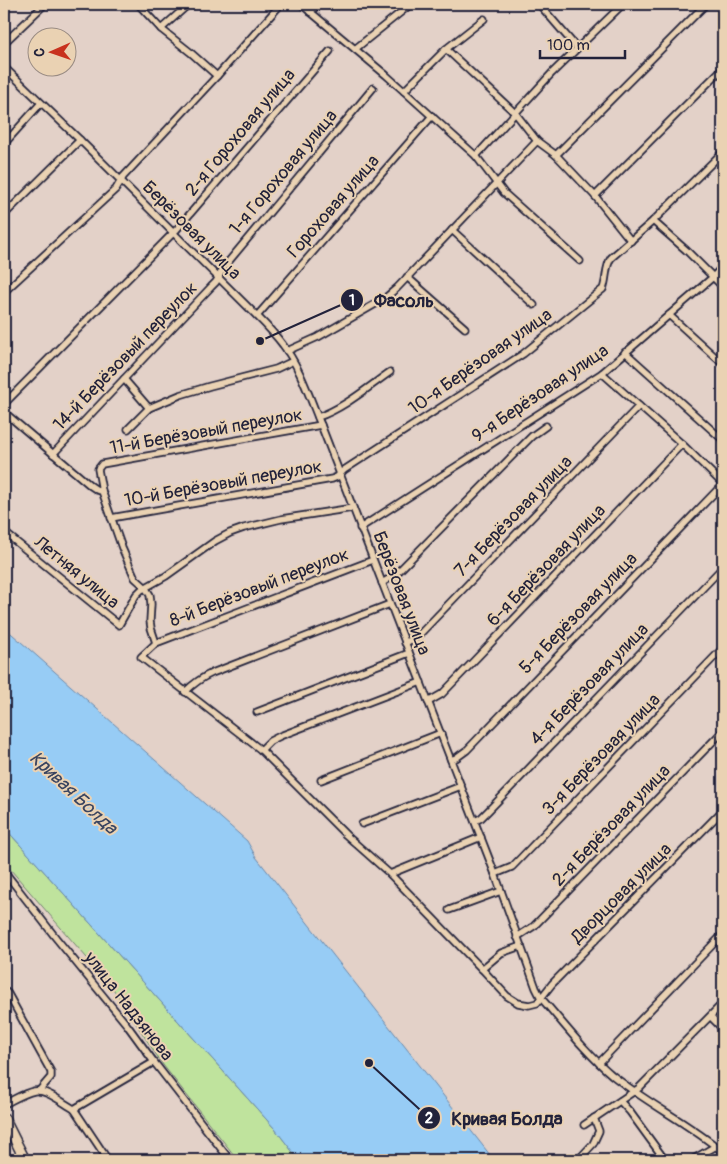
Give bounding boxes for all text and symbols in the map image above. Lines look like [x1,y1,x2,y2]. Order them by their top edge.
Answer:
north arrow [28,28,78,78]
scale bar [540,28,624,60]
text: 100 m [547,36,590,55]
text: С [31,47,48,57]
street label: 2-я Гороховая улица [180,64,300,201]
street label: 1-я Гороховая улица [224,105,342,239]
street label: Гороховая улица [282,150,384,262]
street label: Берёзовая улица [137,176,246,285]
street label: 14-й Берёзовый переулок [48,277,203,436]
callout: Фасоль [339,283,444,317]
text: Фасоль [373,289,434,313]
text: 1 [349,291,355,310]
street label: 10-я Берёзовая улица [404,303,557,420]
street label: 9-я Берёзовая улица [468,339,613,448]
street label: 11-й Берёзовый переулок [108,403,304,460]
street label: 7-я Берёзовая улица [449,451,577,582]
street label: 10-й Берёзовый переулок [122,455,324,512]
street label: 6-я Берёзовая улица [482,499,611,631]
street label: Берёзовая улица [367,528,436,658]
street label: Летняя улица [29,530,124,614]
street label: 8-й Берёзовый переулок [166,543,352,632]
street label: 5-я Берёзовая улица [514,548,642,679]
street label: 4-я Берёзовая улица [525,618,654,750]
street label: 3-я Берёзовая улица [537,689,665,820]
water label: Кривая Болда [24,746,123,840]
street label: 2-я Берёзовая улица [547,760,675,891]
street label: Дворцовая улица [565,838,677,949]
street label: улица Надзянова [78,946,178,1066]
callout: Кривая Болда [416,1101,573,1135]
text: Кривая Болда [451,1107,563,1131]
text: 2 [425,1109,433,1128]

